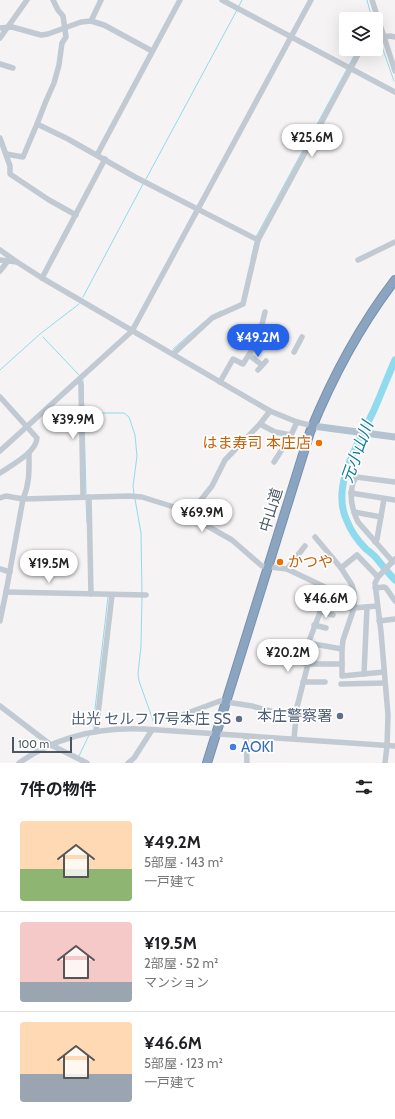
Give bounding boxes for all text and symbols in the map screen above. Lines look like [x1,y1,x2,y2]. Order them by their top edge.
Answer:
map controls [339,12,383,56]
button: layers [339,12,383,56]
pin: ¥25.6M [279,124,345,158]
text: ¥25.6M [291,129,333,145]
pin: ¥49.2M [225,324,291,358]
text: ¥49.2M [236,329,280,345]
pin: ¥39.9M [40,406,106,440]
text: ¥39.9M [52,411,94,427]
water label: 元小山川 [337,417,378,485]
place label: はま寿司 本庄店 [203,434,311,452]
marker: はま寿司 本庄店 [314,438,324,448]
street label: 中山道 [256,486,286,534]
pin: ¥69.9M [169,499,235,533]
text: ¥69.9M [181,504,223,520]
pin: ¥19.5M [16,550,82,584]
place label: かつや [288,553,333,571]
text: ¥19.5M [29,555,69,571]
marker: かつや [275,557,285,567]
pin: ¥46.6M [293,585,359,619]
text: ¥46.6M [304,590,348,606]
pin: ¥20.2M [255,639,321,673]
text: ¥20.2M [266,644,310,660]
place label: 本庄警察署 [257,707,332,725]
place label: 出光 セルフ 17号本庄 SS [71,710,231,728]
marker: 本庄警察署 [335,711,345,721]
marker: 出光 セルフ 17号本庄 SS [234,714,244,724]
scale bar [12,735,72,754]
text: 100 m [18,737,49,751]
place label: AOKI [241,738,274,756]
marker: AOKI [228,742,238,752]
icon: filters [353,776,375,798]
text: 7件の物件 [20,779,97,799]
text: ¥49.2M [144,832,201,852]
icon: home [52,837,100,885]
text: 5部屋 · 143 m² [144,854,223,870]
text: 一戸建て [144,873,196,889]
text: ¥19.5M [144,933,197,953]
icon: home [52,938,100,986]
text: 2部屋 · 52 m² [144,955,218,971]
text: マンション [144,974,209,990]
text: ¥46.6M [144,1033,202,1053]
icon: home [52,1038,100,1086]
text: 5部屋 · 123 m² [144,1055,223,1071]
text: 一戸建て [144,1074,196,1090]

